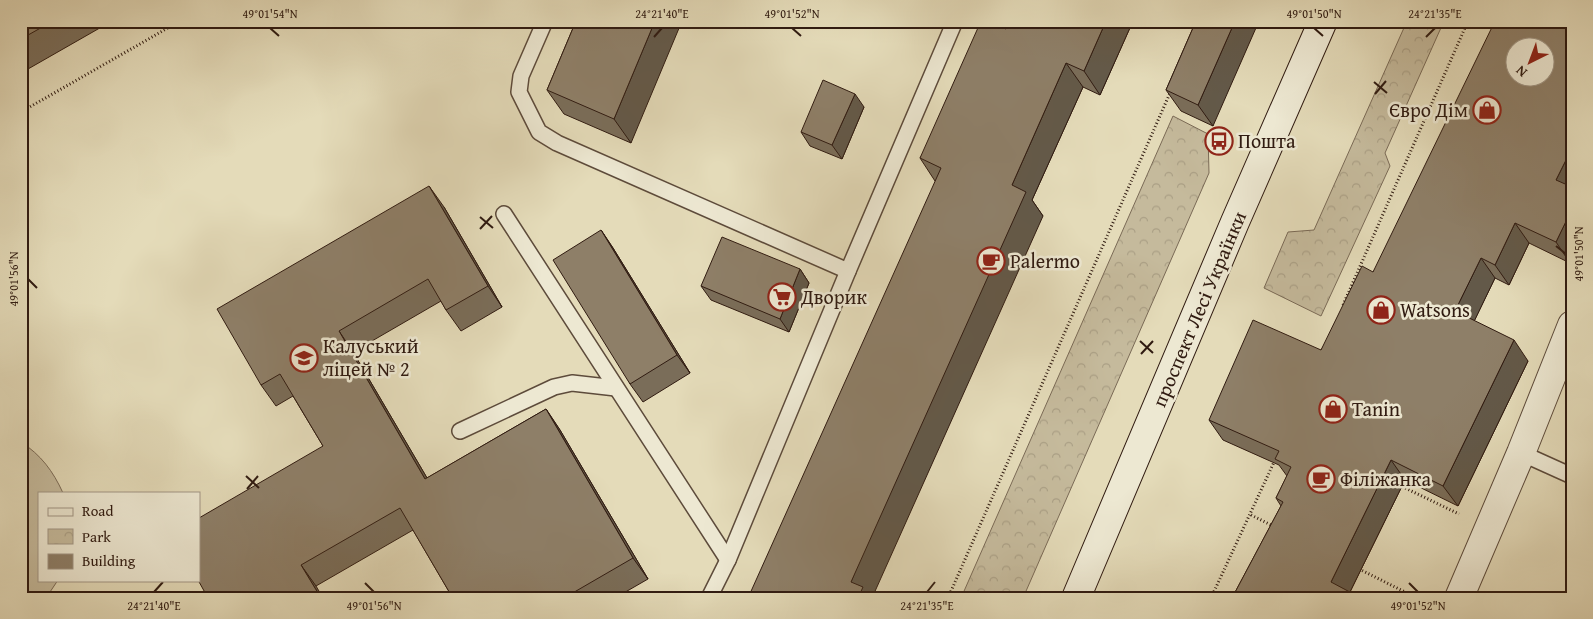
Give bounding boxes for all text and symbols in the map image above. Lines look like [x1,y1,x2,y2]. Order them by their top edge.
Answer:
text: 49°01'54"N [242,5,298,22]
text: 24°21'40"E [635,5,689,22]
text: 49°01'52"N [764,5,820,22]
text: 49°01'50"N [1286,5,1342,22]
text: 24°21'35"E [1408,5,1462,22]
north arrow [1506,38,1556,88]
text: N [1511,61,1531,82]
place label: Євро Дім [1389,95,1468,124]
shop icon: Євро Дім [1472,95,1502,125]
bus stop icon: Пошта [1204,126,1234,156]
place label: Пошта [1238,126,1296,155]
street label: проспект Лесі Українки [1144,206,1253,411]
text: 49°01'50"N [1570,226,1587,282]
cafe icon: Palermo [976,246,1006,276]
place label: Palermo [1010,246,1080,275]
text: 49°01'56"N [5,251,22,307]
supermarket icon: Дворик [767,282,797,312]
place label: Дворик [800,282,867,311]
shop icon: Watsons [1366,295,1396,325]
place label: Watsons [1400,295,1470,324]
place label: Калуський ліцей № 2 [323,331,419,383]
school or university icon: Калуський ліцей № 2 [289,343,319,373]
shop icon: Tanin [1318,394,1348,424]
place label: Tanin [1352,394,1400,423]
cafe icon: Філіжанка [1306,464,1336,494]
place label: Філіжанка [1340,464,1431,493]
legend [38,492,200,582]
text: Road [82,500,113,521]
text: Park [82,526,111,547]
text: Building [82,550,136,571]
text: 24°21'40"E [127,597,181,614]
text: 49°01'56"N [346,597,402,614]
text: 24°21'35"E [900,597,954,614]
text: 49°01'52"N [1390,597,1446,614]

